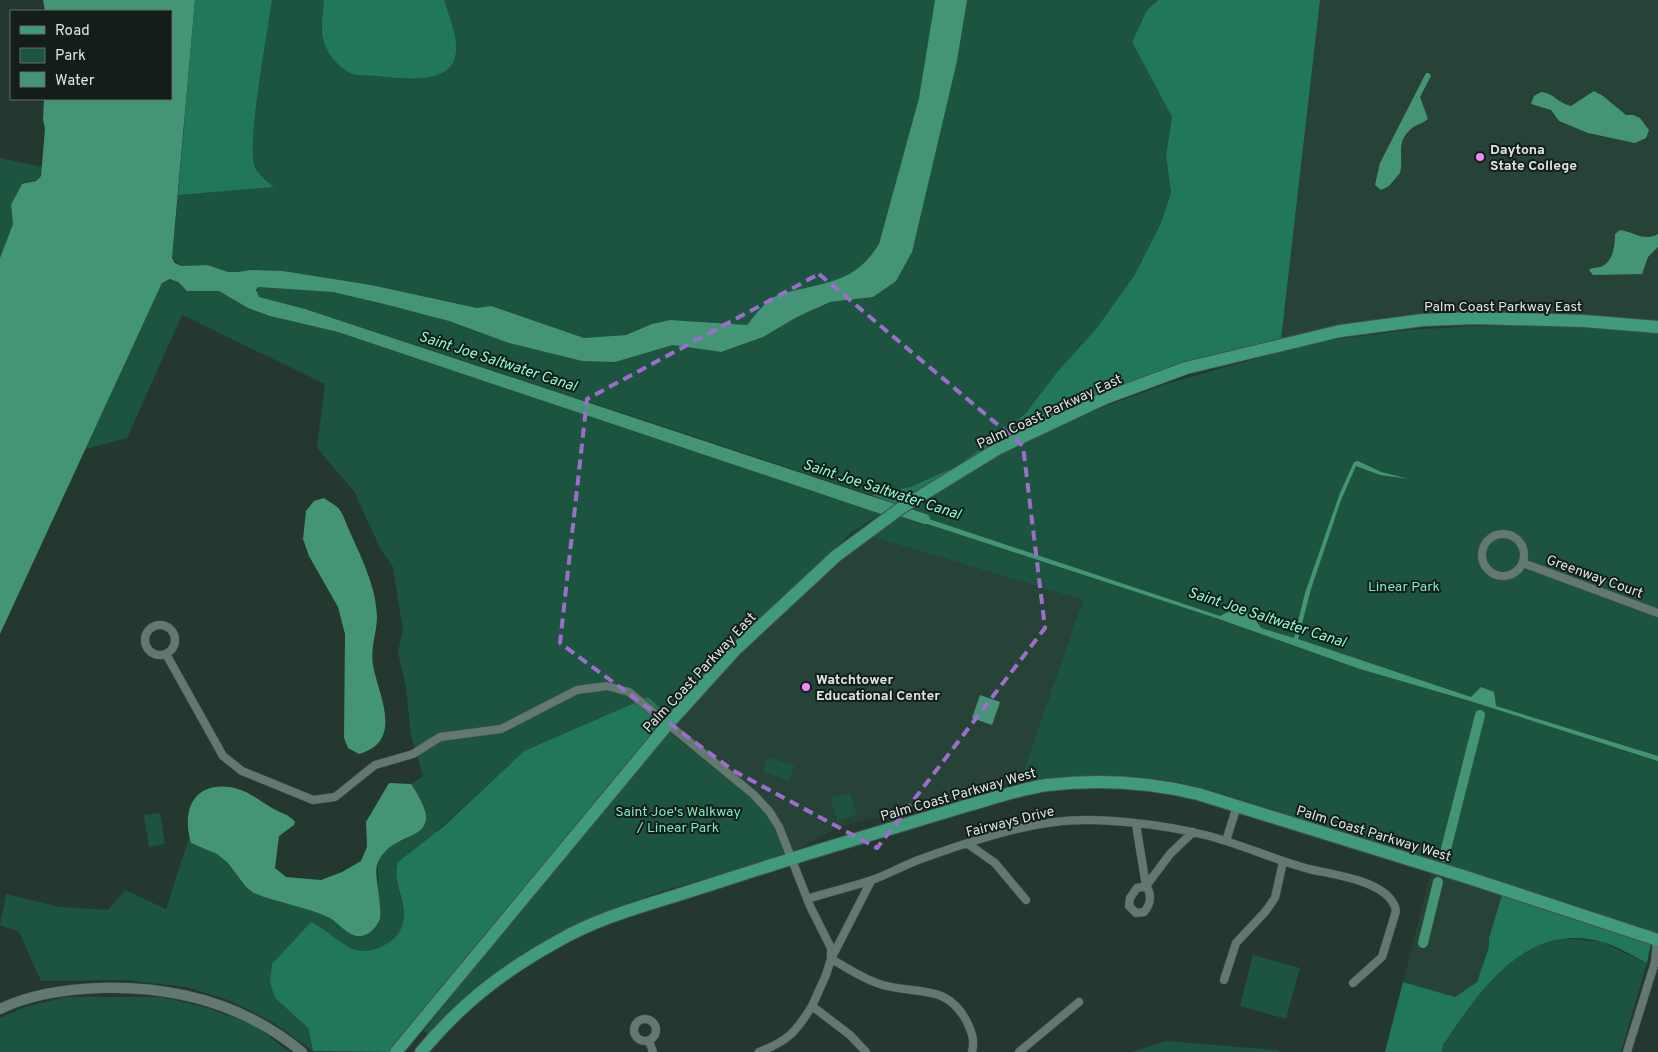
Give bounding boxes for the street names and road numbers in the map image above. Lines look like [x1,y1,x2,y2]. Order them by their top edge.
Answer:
street label: Palm Coast Parkway East [1424,299,1582,316]
street label: Palm Coast Parkway East [974,371,1125,453]
street label: Greenway Court [1544,552,1645,603]
street label: Palm Coast Parkway East [640,609,760,737]
street label: Palm Coast Parkway West [879,765,1038,826]
street label: Fairways Drive [964,803,1056,842]
street label: Palm Coast Parkway West [1294,803,1453,866]

